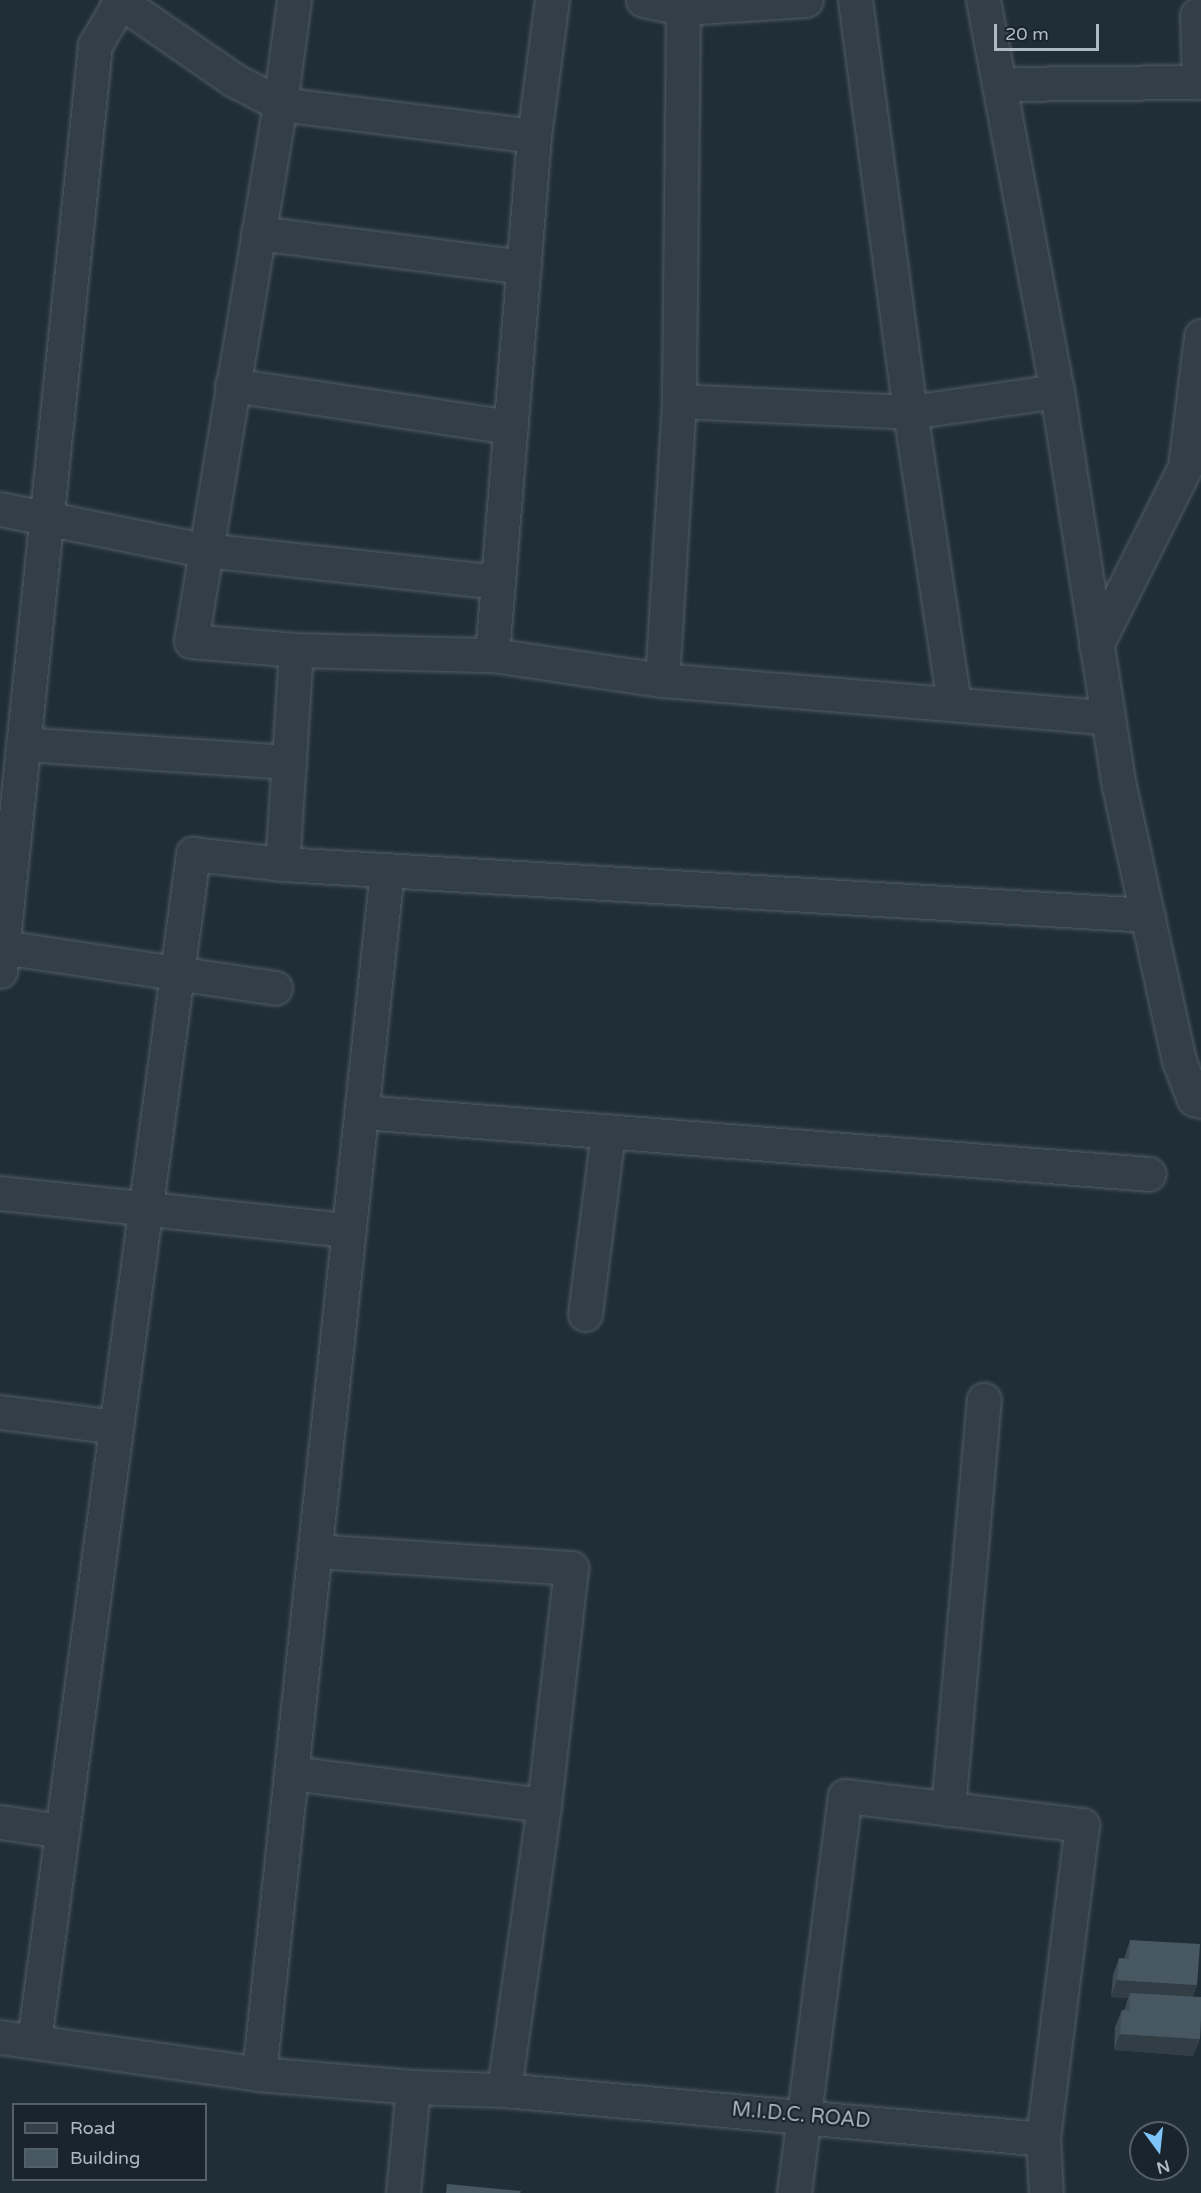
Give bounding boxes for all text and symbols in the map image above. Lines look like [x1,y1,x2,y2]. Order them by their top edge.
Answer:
scale bar [997,12,1102,50]
text: 20 m [1005,23,1049,45]
street label: M.I.D.C. ROAD [731,2098,871,2134]
legend [12,2103,207,2181]
text: Road [70,2117,115,2139]
north arrow [1129,2121,1189,2181]
text: Building [70,2147,140,2169]
text: N [1154,2155,1172,2178]

